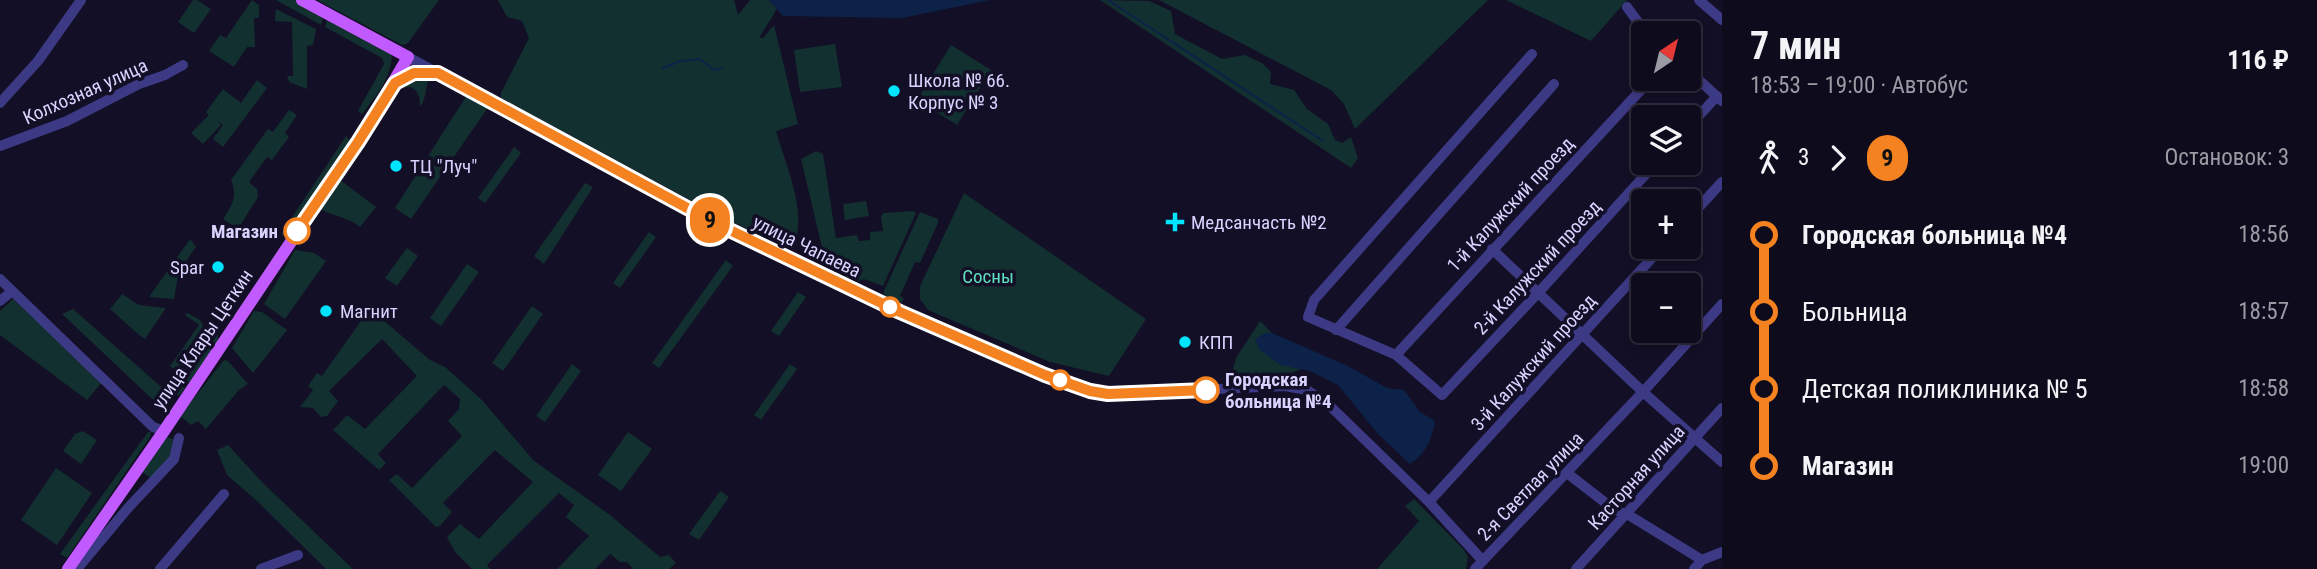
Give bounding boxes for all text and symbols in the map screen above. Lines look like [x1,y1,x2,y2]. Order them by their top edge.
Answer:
north arrow [1631,21,1701,91]
map controls [1631,21,1701,343]
text: 7 мин [1750,24,1841,68]
text: 116 ₽ [2227,45,2289,75]
street label: Колхозная улица [19,54,151,129]
place label: Школа № 66. Корпус № 3 [908,69,1010,114]
text: 18:53 – 19:00 · Автобус [1750,72,1968,99]
marker: Школа № 66. Корпус № 3 [886,83,902,99]
button: layers [1631,105,1701,175]
street label: 1-й Калужский проезд [1442,132,1579,276]
icon: walk [1750,139,1788,177]
icon: forward [1819,139,1857,177]
text: 3 [1798,144,1809,171]
text: 9 [1881,144,1894,172]
text: Остановок: 3 [2165,144,2289,171]
place label: ТЦ "Луч" [410,155,477,178]
marker: ТЦ "Луч" [388,158,404,174]
button: + [1631,189,1701,259]
street label: 2-й Калужский проезд [1469,195,1606,339]
line badge: 9 [687,197,733,243]
text: 9 [704,206,716,234]
street label: улица Чапаева [749,210,864,282]
place label: Медсанчасть №2 [1191,211,1327,234]
marker: Медсанчасть №2 [1165,212,1185,232]
marker: Магазин [284,218,310,244]
place label: Магазин [211,220,278,243]
text: Городская больница №4 [1802,220,2067,250]
text: 18:56 [2238,221,2289,248]
place label: Spar [170,256,204,279]
marker: Spar [210,259,226,275]
street label: улица Клары Цеткин [147,265,258,414]
park label: Сосны [962,265,1014,288]
button: − [1631,273,1701,343]
street label: 3-й Калужский проезд [1466,289,1601,435]
unlabelled marker [880,297,900,317]
text: Больница [1802,297,1907,327]
text: 18:57 [2238,298,2289,325]
place label: Магнит [340,300,398,323]
marker: Магнит [318,303,334,319]
place label: КПП [1199,331,1233,354]
marker: КПП [1177,334,1193,350]
place label: Городская больница №4 [1225,368,1332,413]
unlabelled marker [1050,370,1070,390]
text: Детская поликлиника № 5 [1802,374,2088,404]
text: 18:58 [2238,375,2289,402]
marker: Городская больница №4 [1193,377,1219,403]
street label: Касторная улица [1583,420,1690,535]
street label: 2-я Светлая улица [1473,427,1588,546]
text: Магазин [1802,451,1894,481]
text: 19:00 [2238,452,2289,479]

